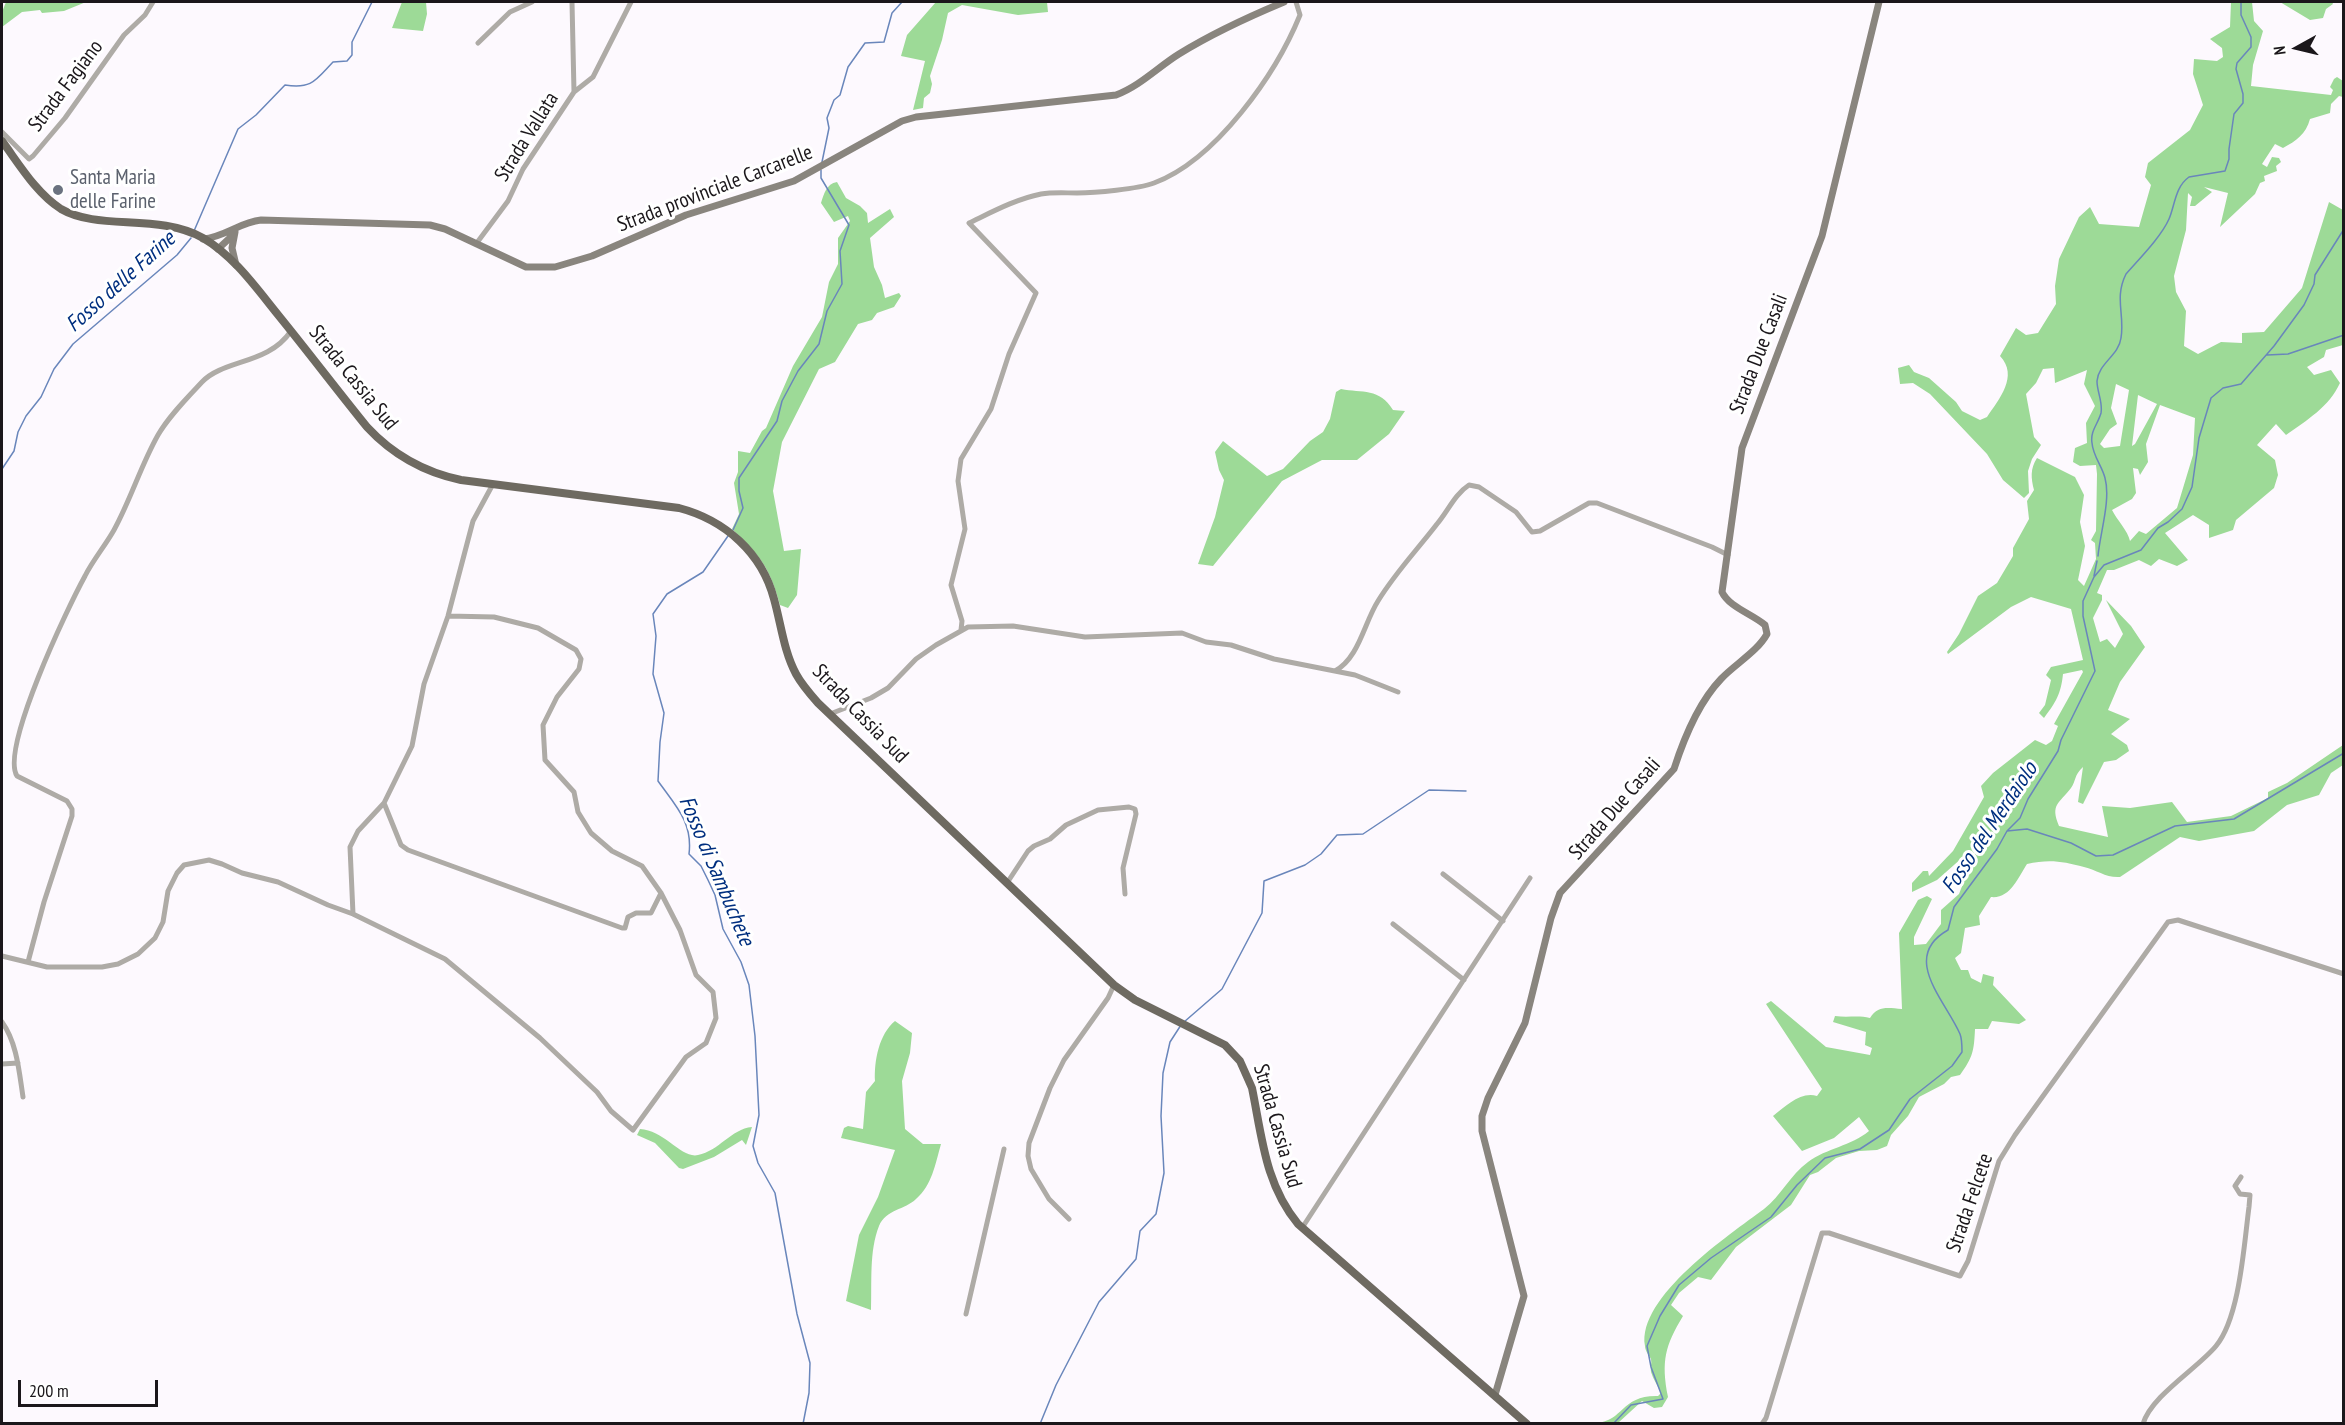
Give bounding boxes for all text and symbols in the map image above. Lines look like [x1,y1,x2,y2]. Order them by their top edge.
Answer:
north arrow [2267,18,2327,78]
street label: Strada Fagiano [23,35,109,137]
text: N [2269,45,2290,56]
street label: Strada Vallata [490,88,564,186]
street label: Strada provinciale Carcarelle [614,140,816,238]
place label: Santa Maria delle Farine [70,165,156,215]
marker: Santa Maria delle Farine [51,183,65,197]
water label: Fosso delle Farine [61,226,181,338]
street label: Strada Due Casali [1725,290,1793,418]
street label: Strada Cassia Sud [303,321,403,435]
street label: Strada Cassia Sud [807,659,913,769]
street label: Strada Due Casali [1564,753,1666,865]
water label: Fosso del Merdaiolo [1936,757,2044,899]
water label: Fosso di Sambuchete [673,792,759,950]
street label: Strada Cassia Sud [1247,1061,1307,1191]
street label: Strada Felcete [1941,1150,1999,1256]
scale bar [21,1368,160,1406]
text: 200 m [29,1379,69,1402]

